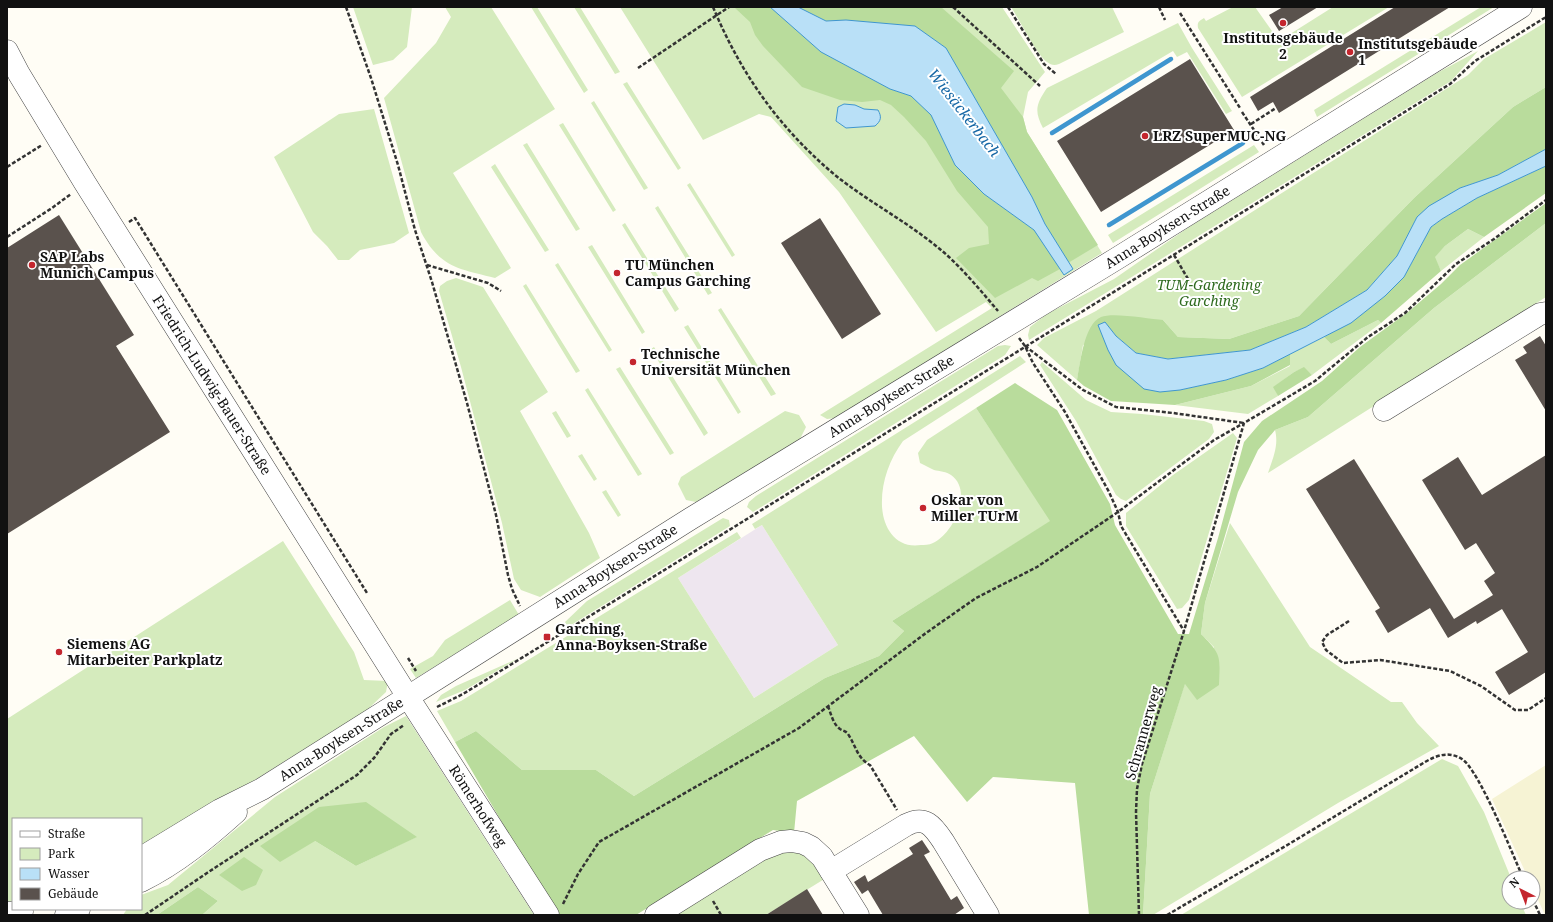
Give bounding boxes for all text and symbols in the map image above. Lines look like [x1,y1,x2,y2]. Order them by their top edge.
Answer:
marker: Institutsgebäude 2 [1278,18,1288,28]
place label: Institutsgebäude 2 [1223,28,1343,63]
place label: Institutsgebäude 1 [1358,34,1477,69]
marker: Institutsgebäude 1 [1345,47,1355,57]
water label: Wiesäckerbach [924,64,1006,161]
place label: LRZ SuperMUC-NG [1153,126,1286,145]
marker: LRZ SuperMUC-NG [1140,131,1150,141]
street label: Anna-Boyksen-Straße [1101,181,1233,273]
place label: SAP Labs Munich Campus [40,247,154,282]
place label: TU München Campus Garching [625,255,751,290]
marker: SAP Labs Munich Campus [27,260,37,270]
marker: TU München Campus Garching [612,268,622,278]
park label: TUM-Gardening Garching [1157,275,1262,310]
street label: Friedrich-Ludwig-Bauer-Straße [149,291,276,478]
place label: Technische Universität München [641,344,791,379]
street label: Anna-Boyksen-Straße [824,350,957,441]
marker: Technische Universität München [628,357,638,367]
place label: Oskar von Miller TUrM [931,490,1018,525]
marker: Oskar von Miller TUrM [918,503,928,513]
street label: Anna-Boyksen-Straße [549,519,681,612]
place label: Garching, Anna-Boyksen-Straße [555,619,707,654]
marker: Garching, Anna-Boyksen-Straße [542,632,552,642]
place label: Siemens AG Mitarbeiter Parkplatz [67,634,222,669]
marker: Siemens AG Mitarbeiter Parkplatz [54,647,64,657]
street label: Schrannerweg [1120,683,1165,782]
street label: Anna-Boyksen-Straße [275,692,407,785]
street label: Römerhofweg [445,761,512,851]
legend [12,818,142,910]
text: Straße [48,825,85,842]
text: Park [48,845,76,862]
text: Wasser [48,865,90,882]
north arrow [1501,870,1541,910]
text: N [1506,874,1522,891]
text: Gebäude [48,885,99,902]

